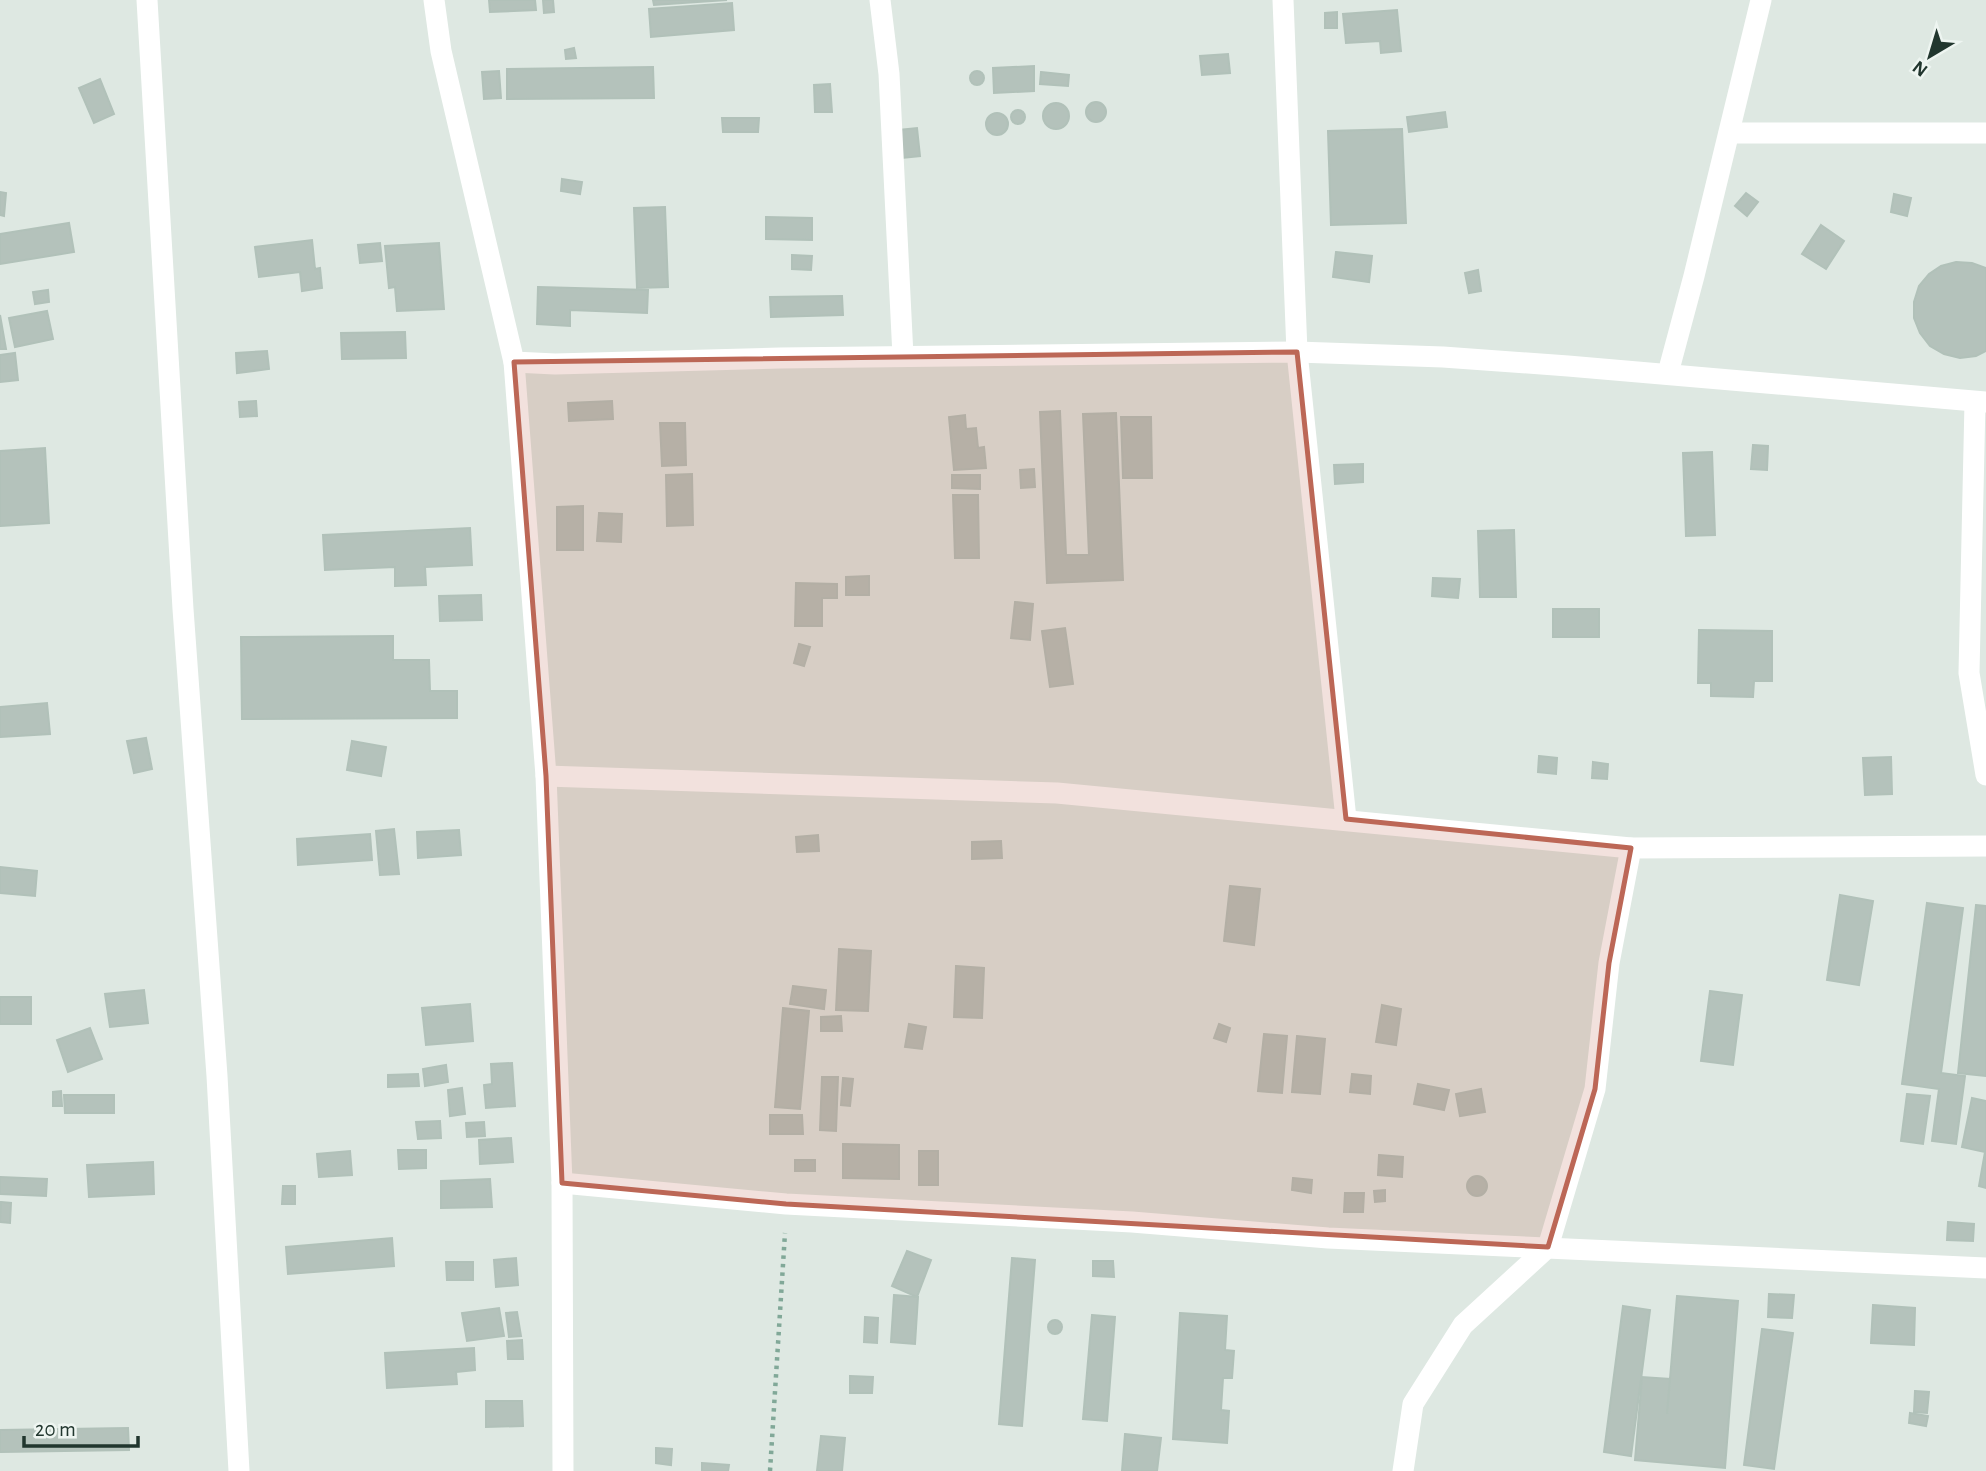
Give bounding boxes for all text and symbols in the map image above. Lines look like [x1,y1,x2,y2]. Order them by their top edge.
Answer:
north arrow [1895,21,1965,91]
text: N [1909,57,1932,80]
scale bar [24,1404,138,1448]
text: 20 m [35,1419,76,1440]

